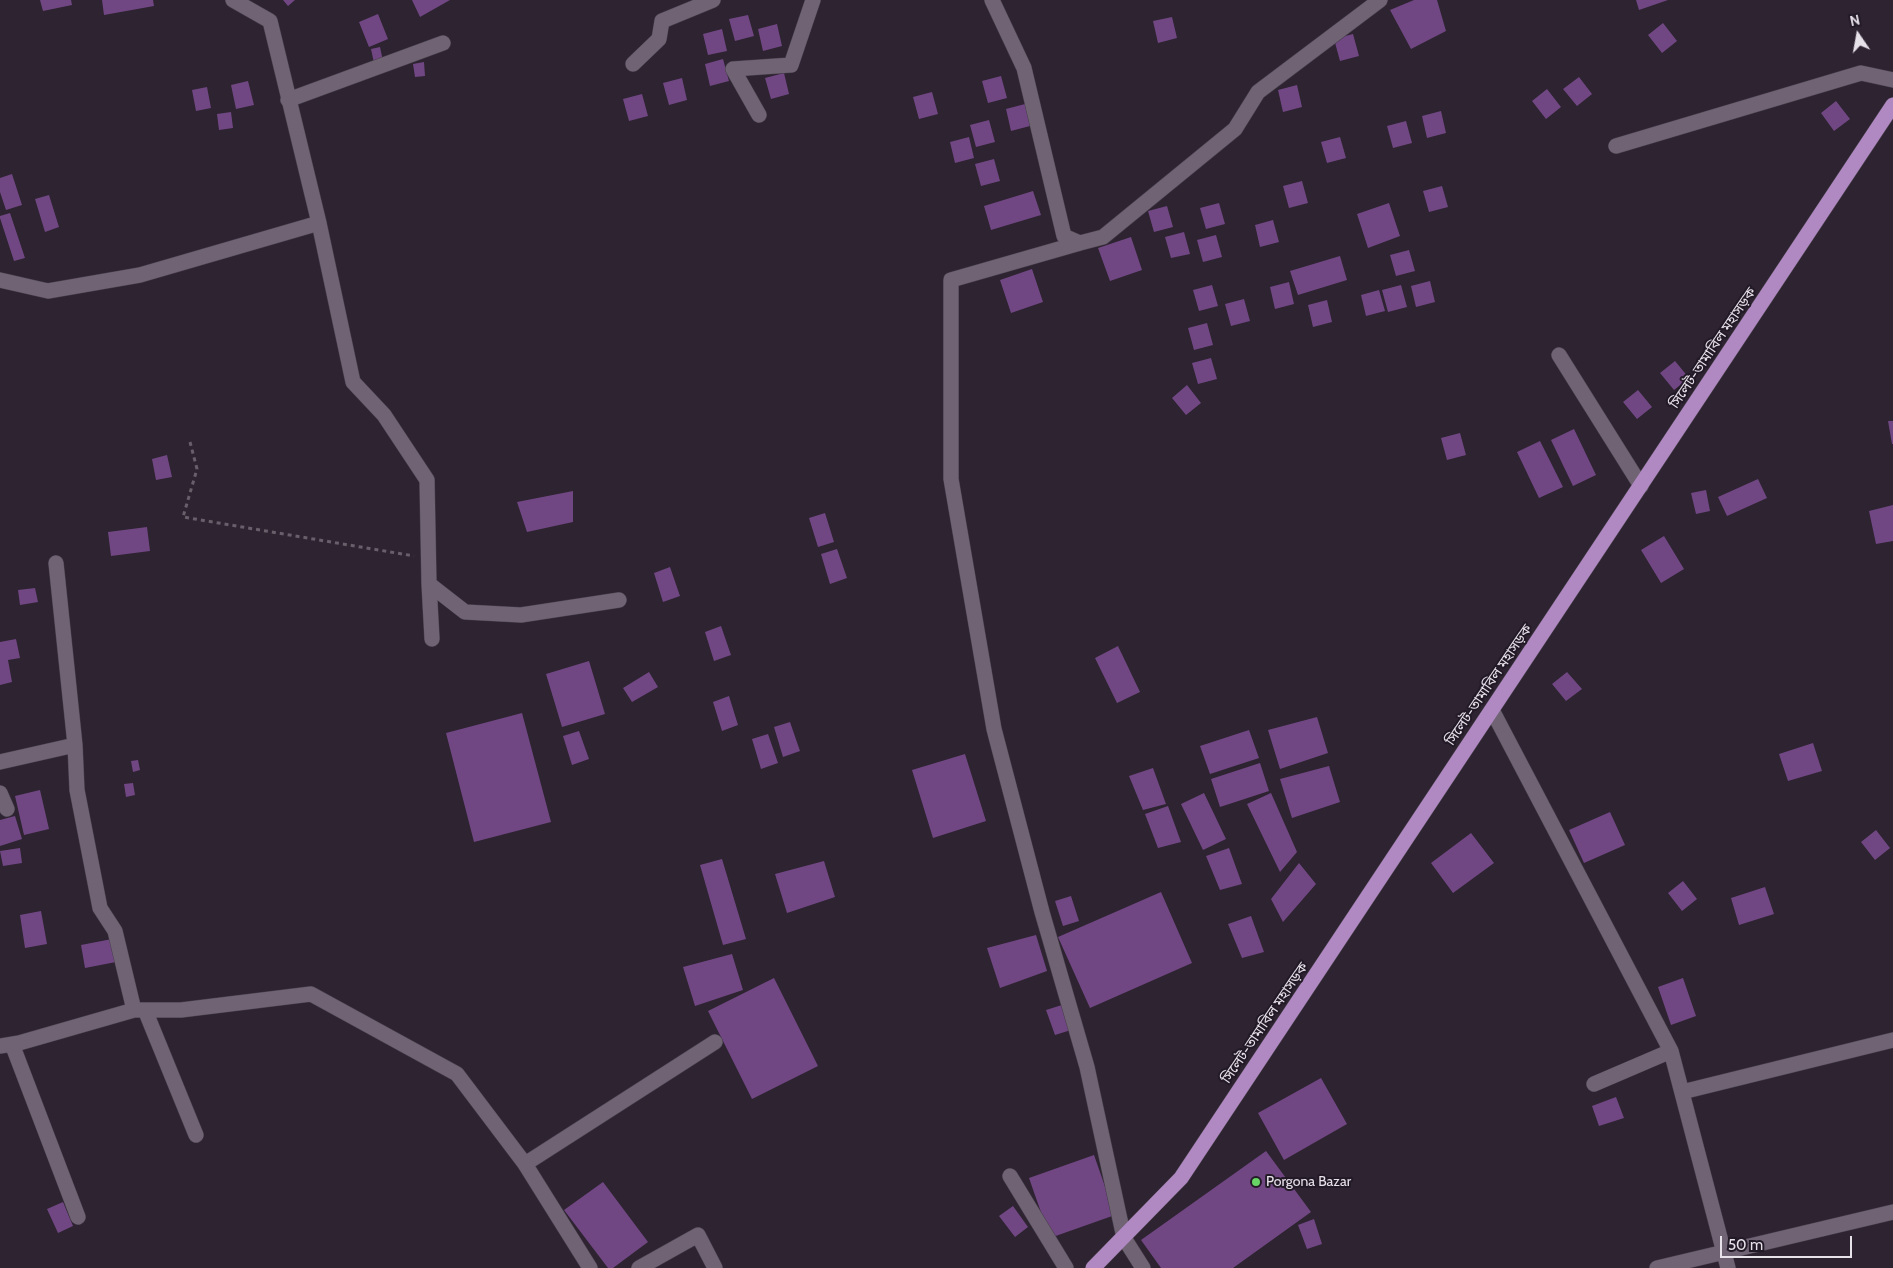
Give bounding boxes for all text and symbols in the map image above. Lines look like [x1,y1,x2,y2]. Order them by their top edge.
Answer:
north arrow [1833,10,1883,60]
text: N [1848,10,1862,30]
street label: সিলেট-তামাবিল মহাসড়ক [1666,284,1760,412]
street label: সিলেট-তামাবিল মহাসড়ক [1442,621,1536,749]
street label: সিলেট-তামাবিল মহাসড়ক [1218,959,1312,1087]
place label: Porgona Bazar [1266,1174,1351,1190]
marker: Porgona Bazar [1250,1176,1262,1188]
scale bar [1723,1226,1856,1258]
text: 50 m [1728,1236,1763,1254]

